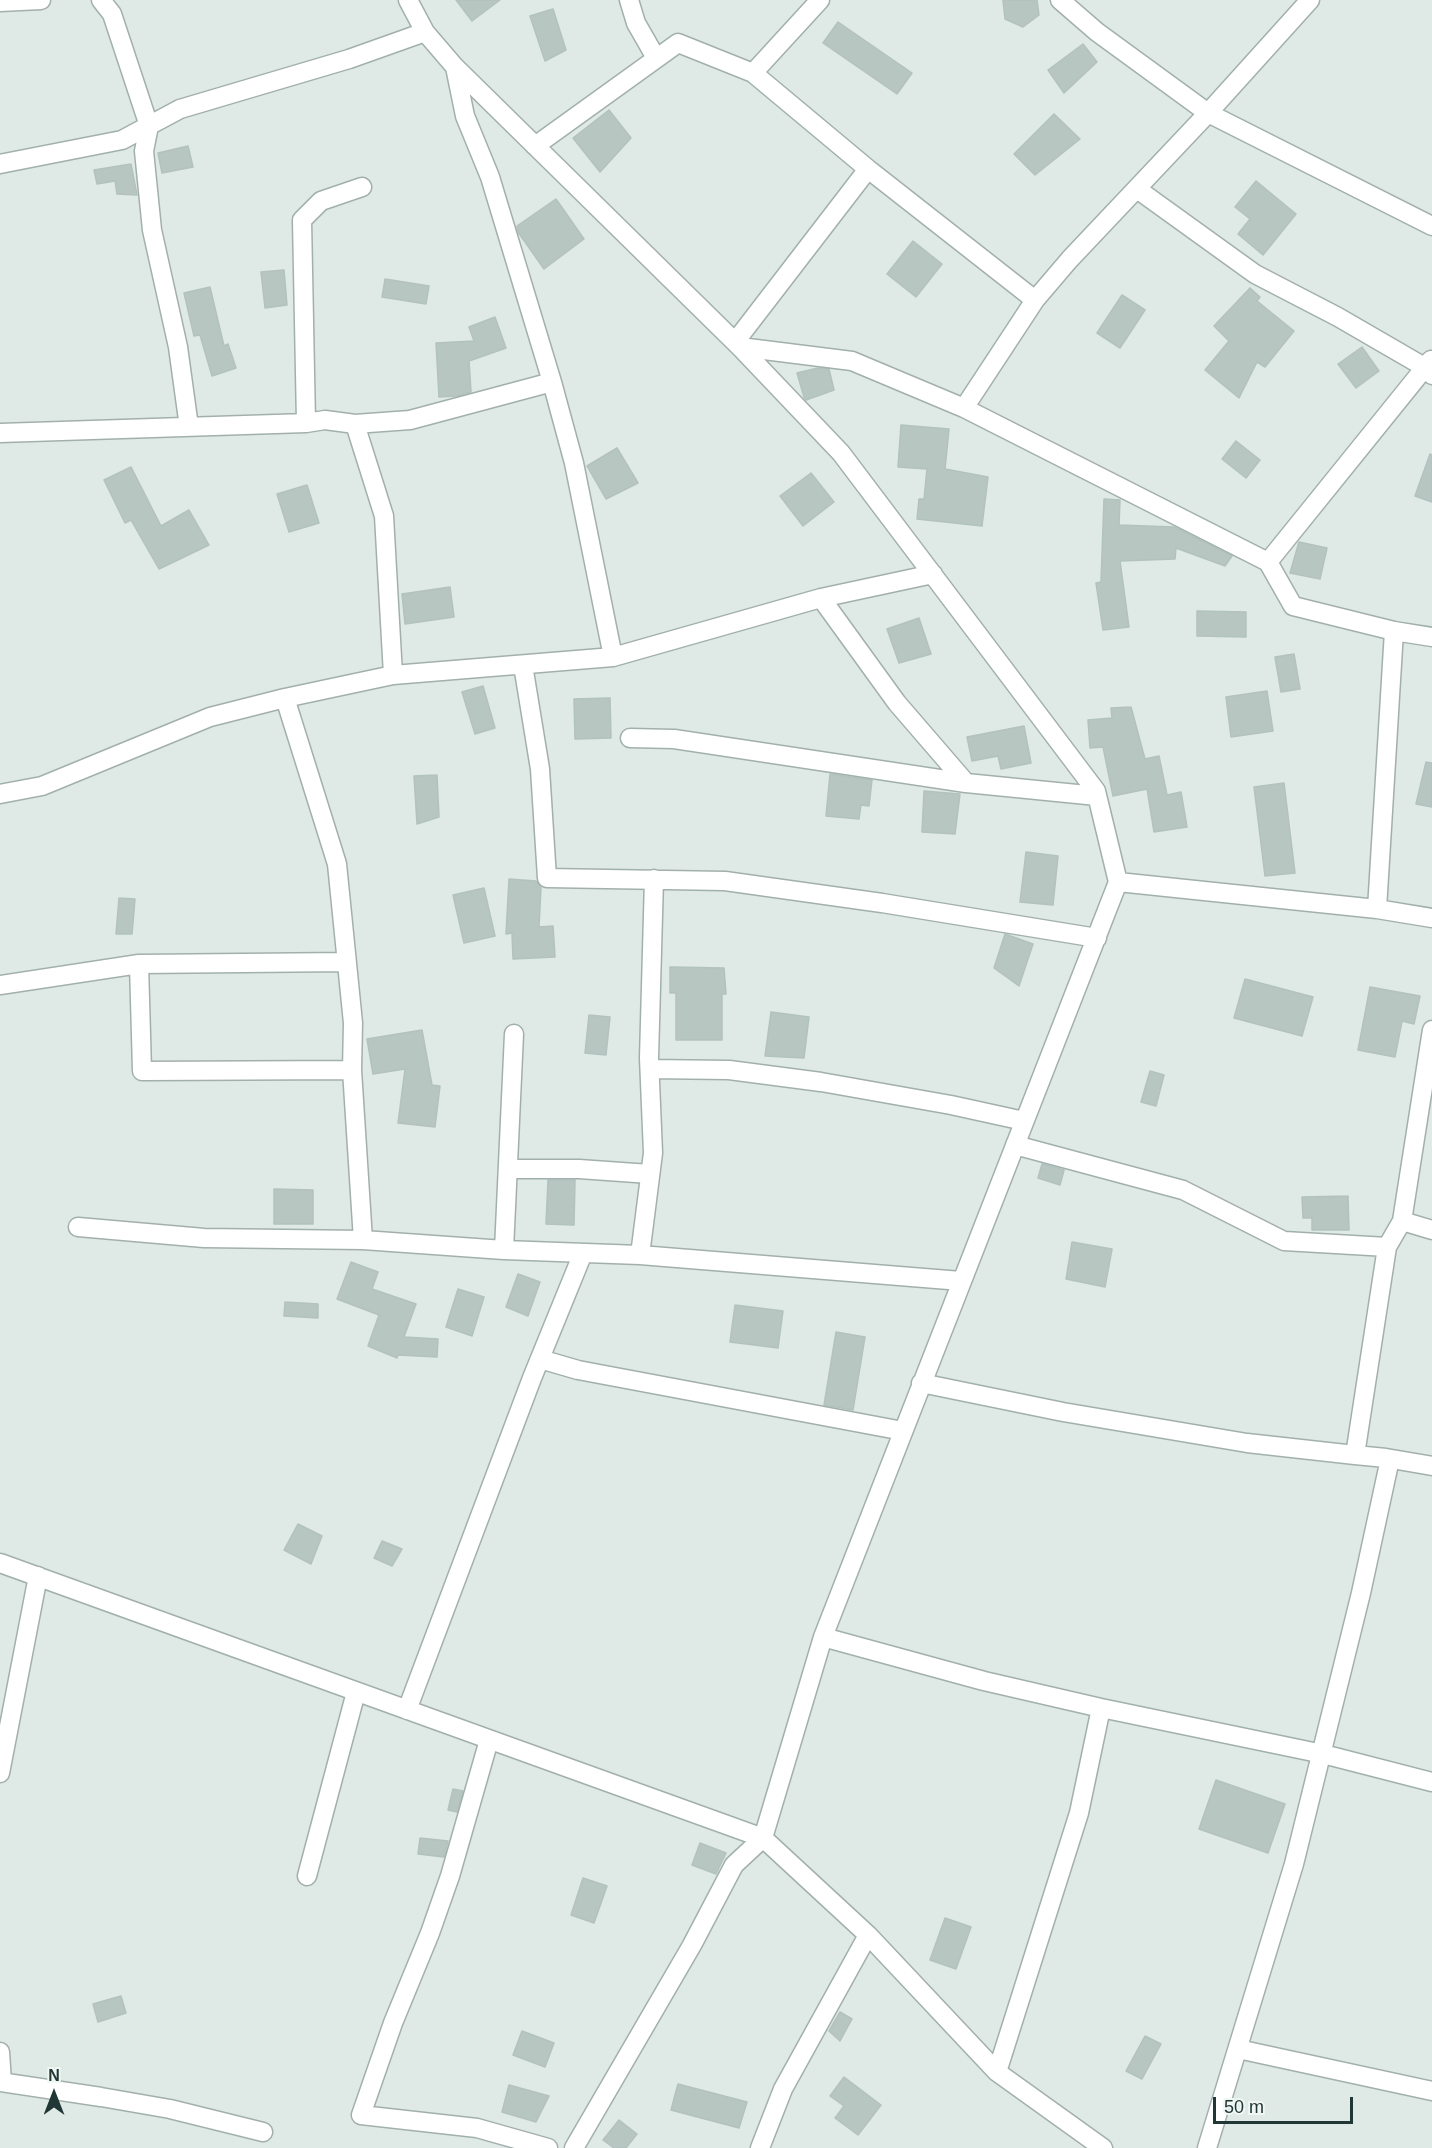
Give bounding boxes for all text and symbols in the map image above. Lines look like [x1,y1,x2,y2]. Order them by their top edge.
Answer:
north arrow [24,2064,84,2124]
text: N [48,2067,60,2084]
scale bar [1216,2085,1356,2123]
text: 50 m [1224,2097,1264,2117]

